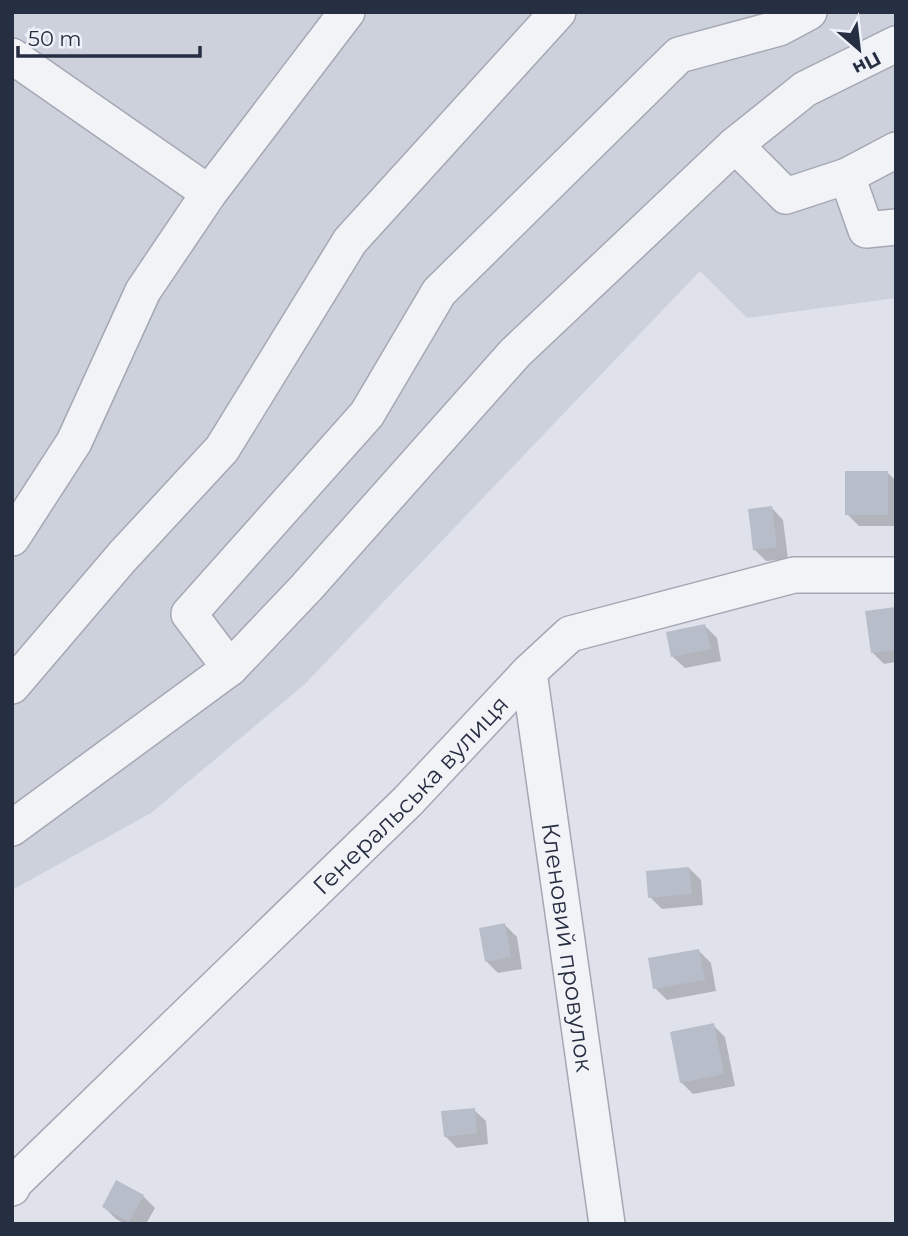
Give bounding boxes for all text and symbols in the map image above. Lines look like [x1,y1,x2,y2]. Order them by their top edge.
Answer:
scale bar [18,14,200,58]
north arrow [824,14,894,84]
text: 50 m [28,26,82,51]
text: Пн [849,47,885,80]
street label: Генеральська вулиця [306,689,514,900]
street label: Кленовий провулок [536,821,600,1074]

